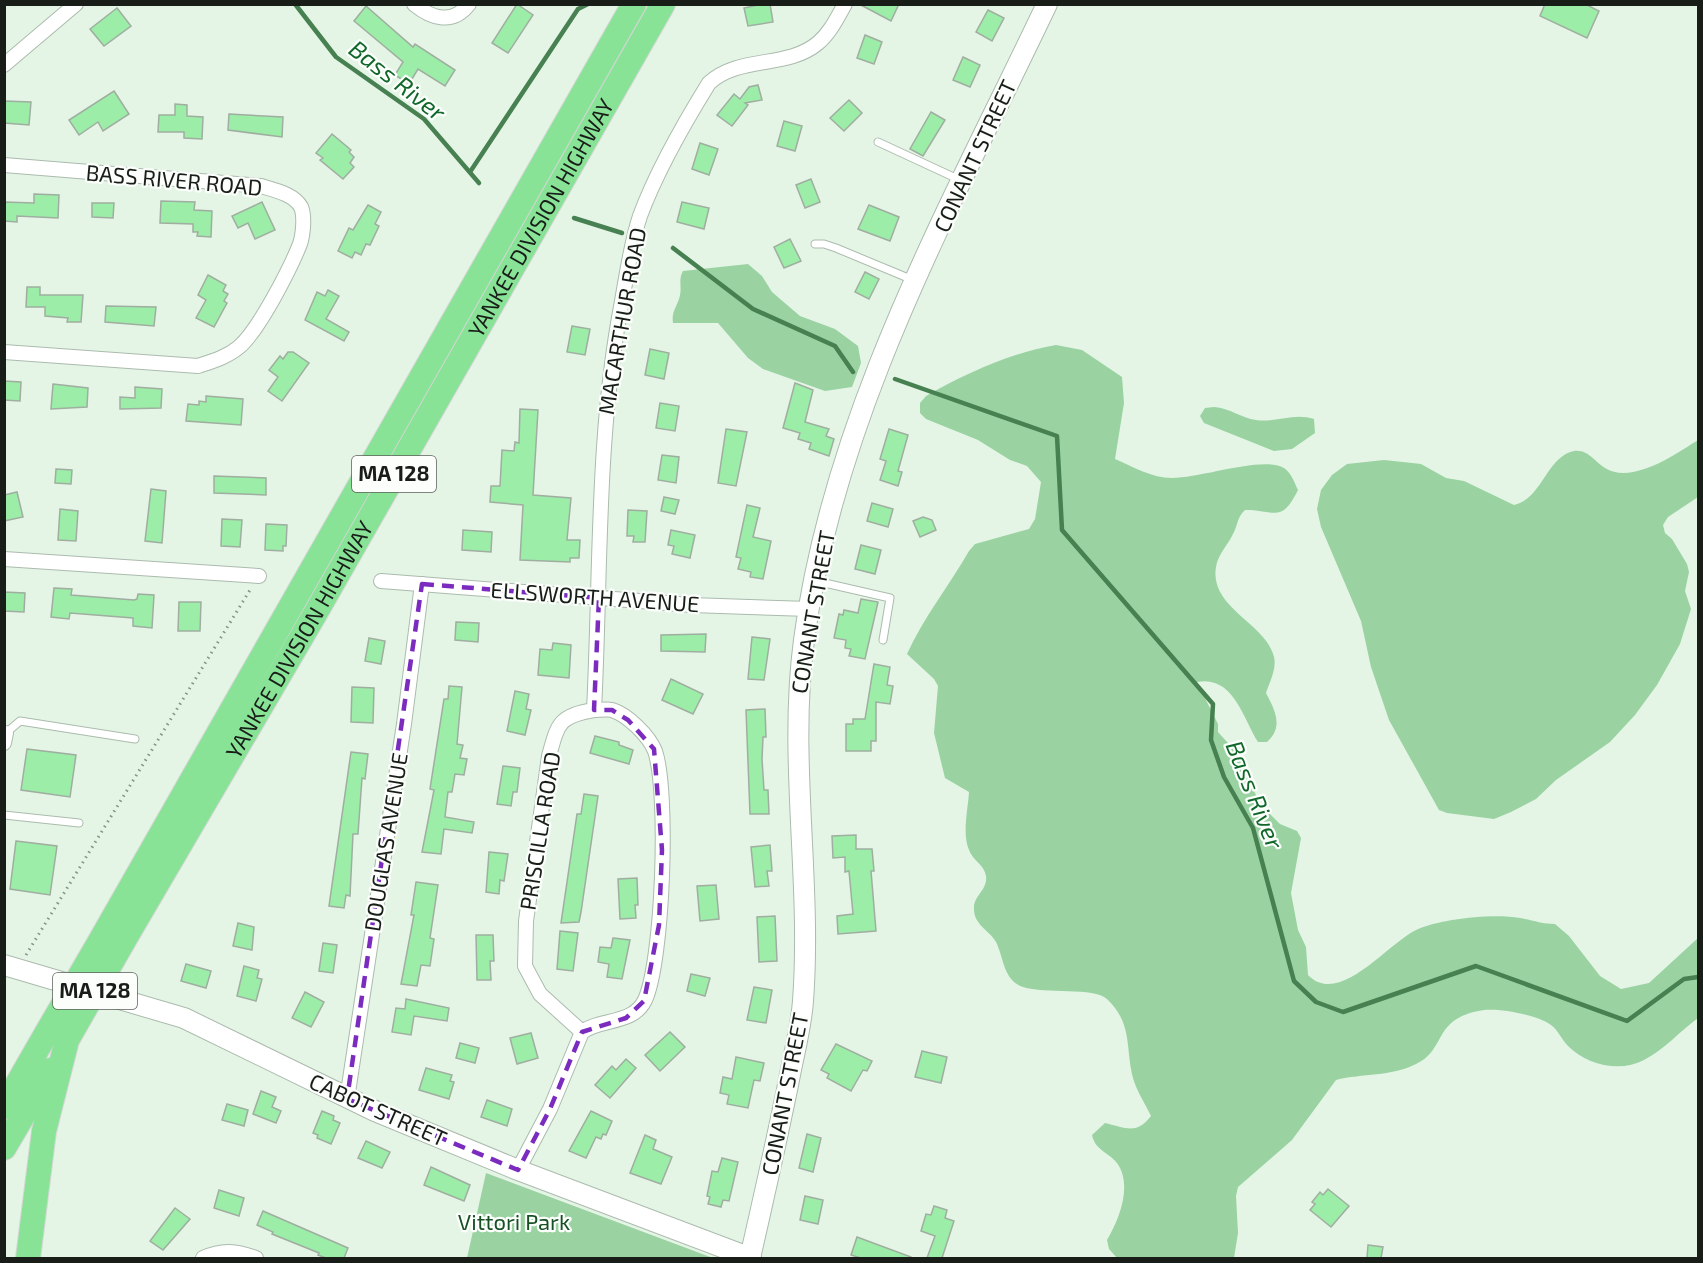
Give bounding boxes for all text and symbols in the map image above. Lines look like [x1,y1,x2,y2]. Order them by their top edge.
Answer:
water label: Bass River [344,33,452,127]
street label: CONANT STREET [927,75,1021,236]
street label: YANKEE DIVISION HIGHWAY [462,93,619,341]
street label: BASS RIVER ROAD [85,158,263,200]
street label: MACARTHUR ROAD [592,225,650,416]
road number: MA 128 [352,456,436,492]
street label: YANKEE DIVISION HIGHWAY [219,515,378,763]
street label: CONANT STREET [785,528,839,695]
street label: ELLSWORTH AVENUE [490,576,700,616]
water label: Bass River [1221,736,1290,853]
street label: PRISCILLA ROAD [514,750,564,912]
street label: DOUGLAS AVENUE [358,751,412,933]
road number: MA 128 [53,973,137,1009]
street label: CONANT STREET [756,1010,813,1177]
street label: CABOT STREET [306,1067,451,1151]
park label: Vittori Park [458,1208,570,1234]

